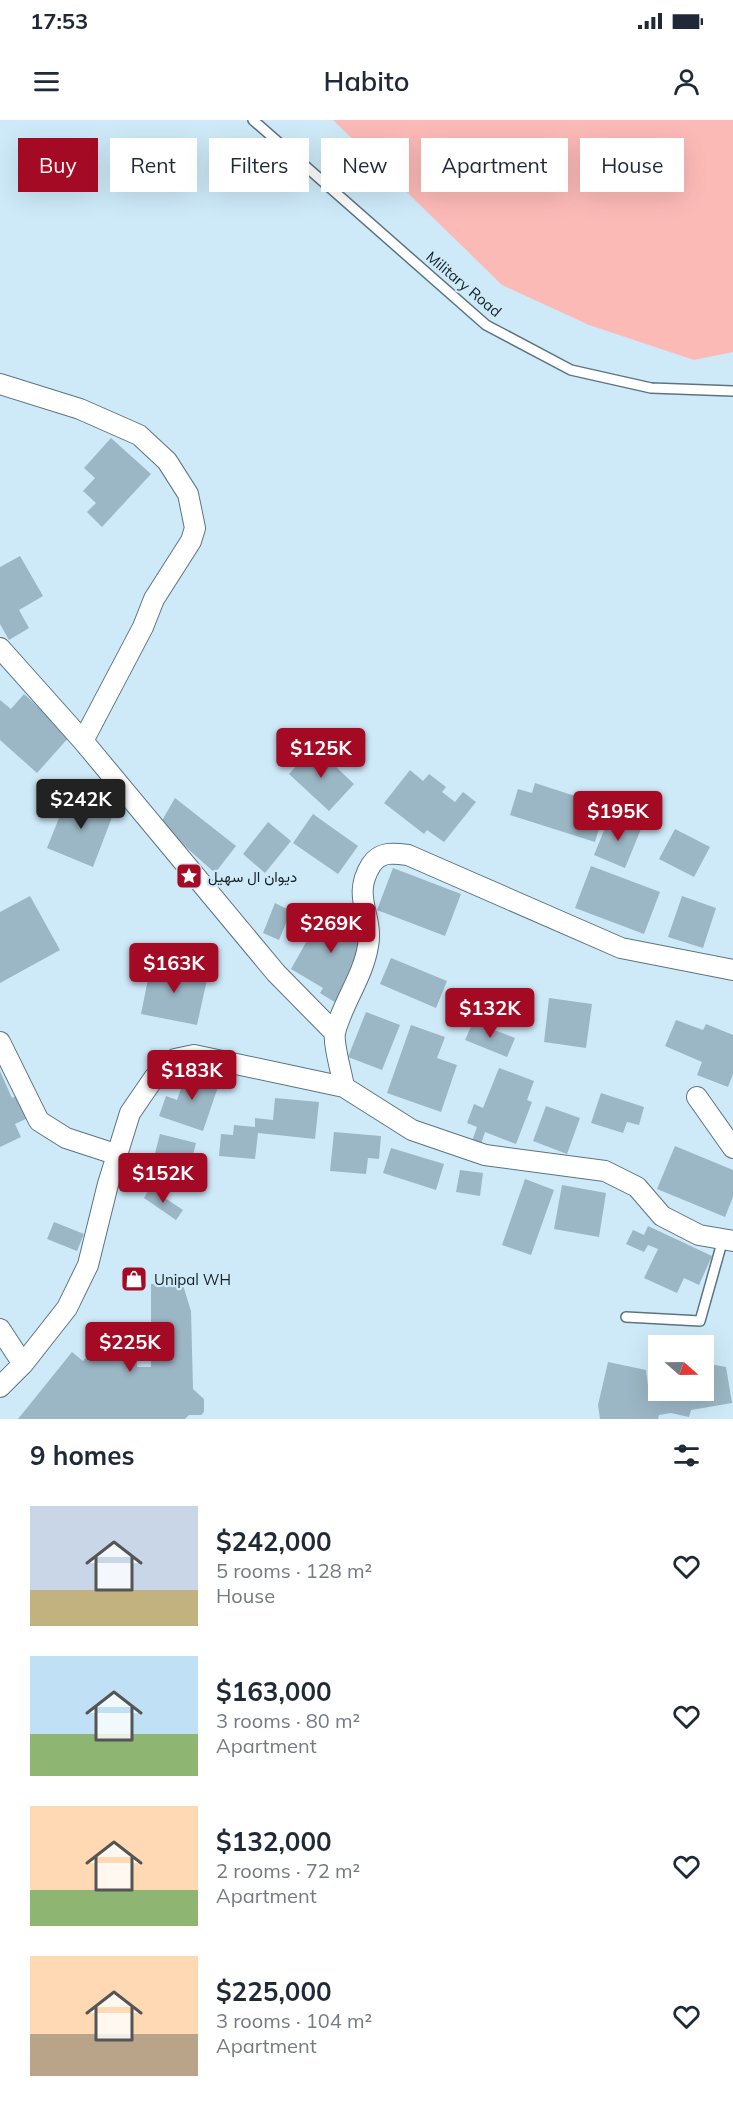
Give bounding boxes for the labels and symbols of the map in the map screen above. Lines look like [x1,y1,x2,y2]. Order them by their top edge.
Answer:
street label: Military Road [423,247,505,321]
pin: $125K [279,728,363,779]
pin: $242K [39,779,123,830]
pin: $195K [576,791,660,842]
place icon: ديوان ال سهيل [174,861,204,891]
place label: ديوان ال سهيل [208,867,297,886]
pin: $269K [289,903,373,954]
pin: $163K [132,943,216,994]
pin: $132K [448,988,532,1039]
pin: $183K [150,1050,234,1101]
pin: $152K [121,1153,205,1204]
shop icon: Unipal WH [119,1264,149,1294]
place label: Unipal WH [154,1270,231,1289]
pin: $225K [88,1322,172,1373]
north arrow [648,1335,714,1401]

